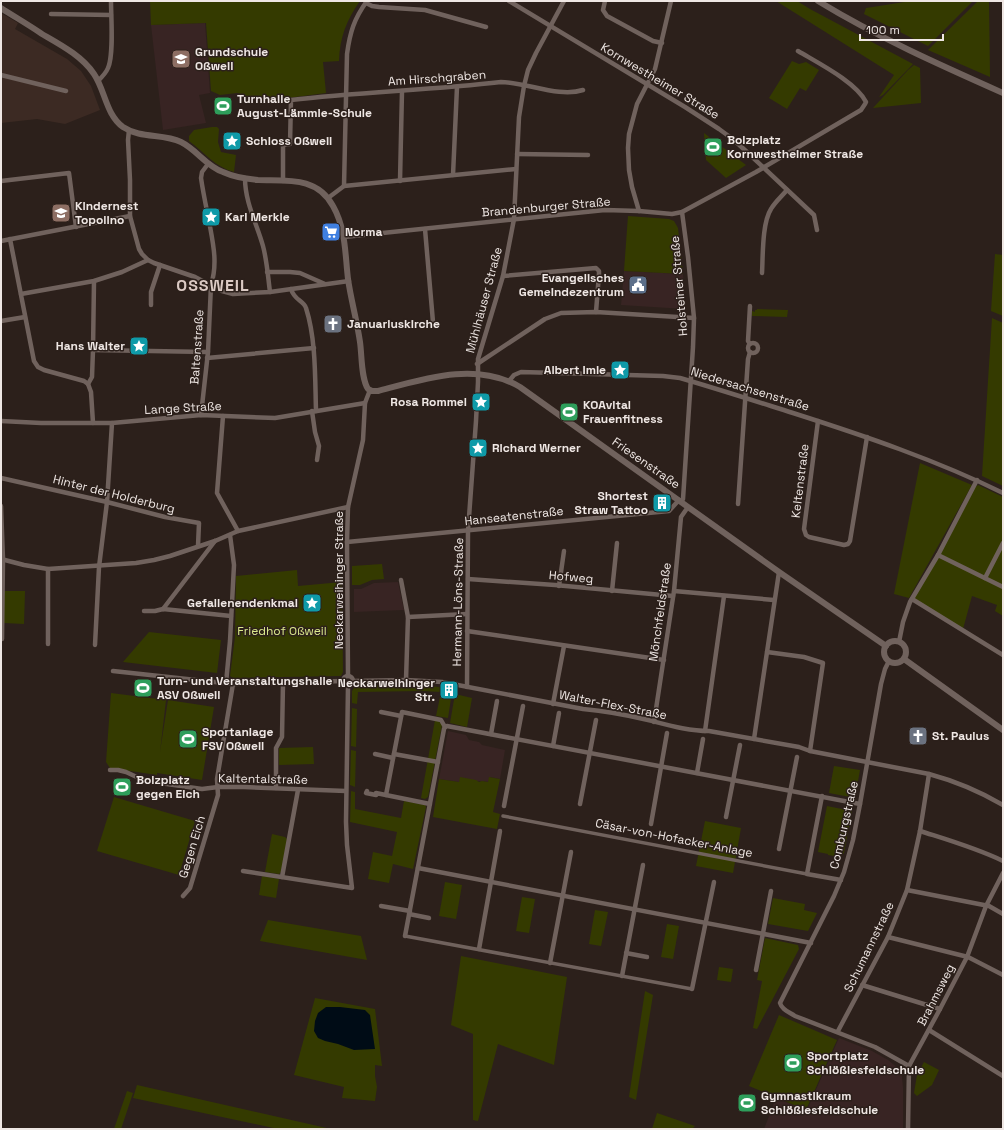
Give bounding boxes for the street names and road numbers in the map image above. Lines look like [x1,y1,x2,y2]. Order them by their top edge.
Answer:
street label: Kornwestheimer Straße [598,39,722,123]
street label: Am Hirschgraben [387,67,487,89]
street label: Brandenburger Straße [481,193,611,221]
street label: Holsteiner Straße [667,235,691,337]
street label: Mühlhäuser Straße [462,245,506,355]
street label: Baltenstraße [186,309,208,385]
street label: Niedersachsenstraße [689,363,811,415]
street label: Lange Straße [144,398,222,418]
street label: Friesenstraße [609,434,683,492]
street label: Keltenstraße [788,443,812,519]
street label: Hinter der Holderburg [51,471,177,517]
street label: Hanseatenstraße [464,503,564,529]
street label: Neckarweihinger Straße [331,511,347,649]
street label: Hermann-Löns-Straße [449,538,467,666]
street label: Mönchfeldstraße [645,561,675,663]
street label: Hofweg [548,567,594,587]
street label: Walter-Flex-Straße [558,687,668,723]
street label: Kaltentalstraße [218,770,308,788]
street label: Comburgstraße [826,779,862,871]
street label: Gegen Eich [175,814,209,880]
street label: Cäsar-von-Hofacker-Anlage [594,815,754,861]
street label: Schumannstraße [840,899,898,995]
street label: Brahmsweg [914,961,958,1029]

